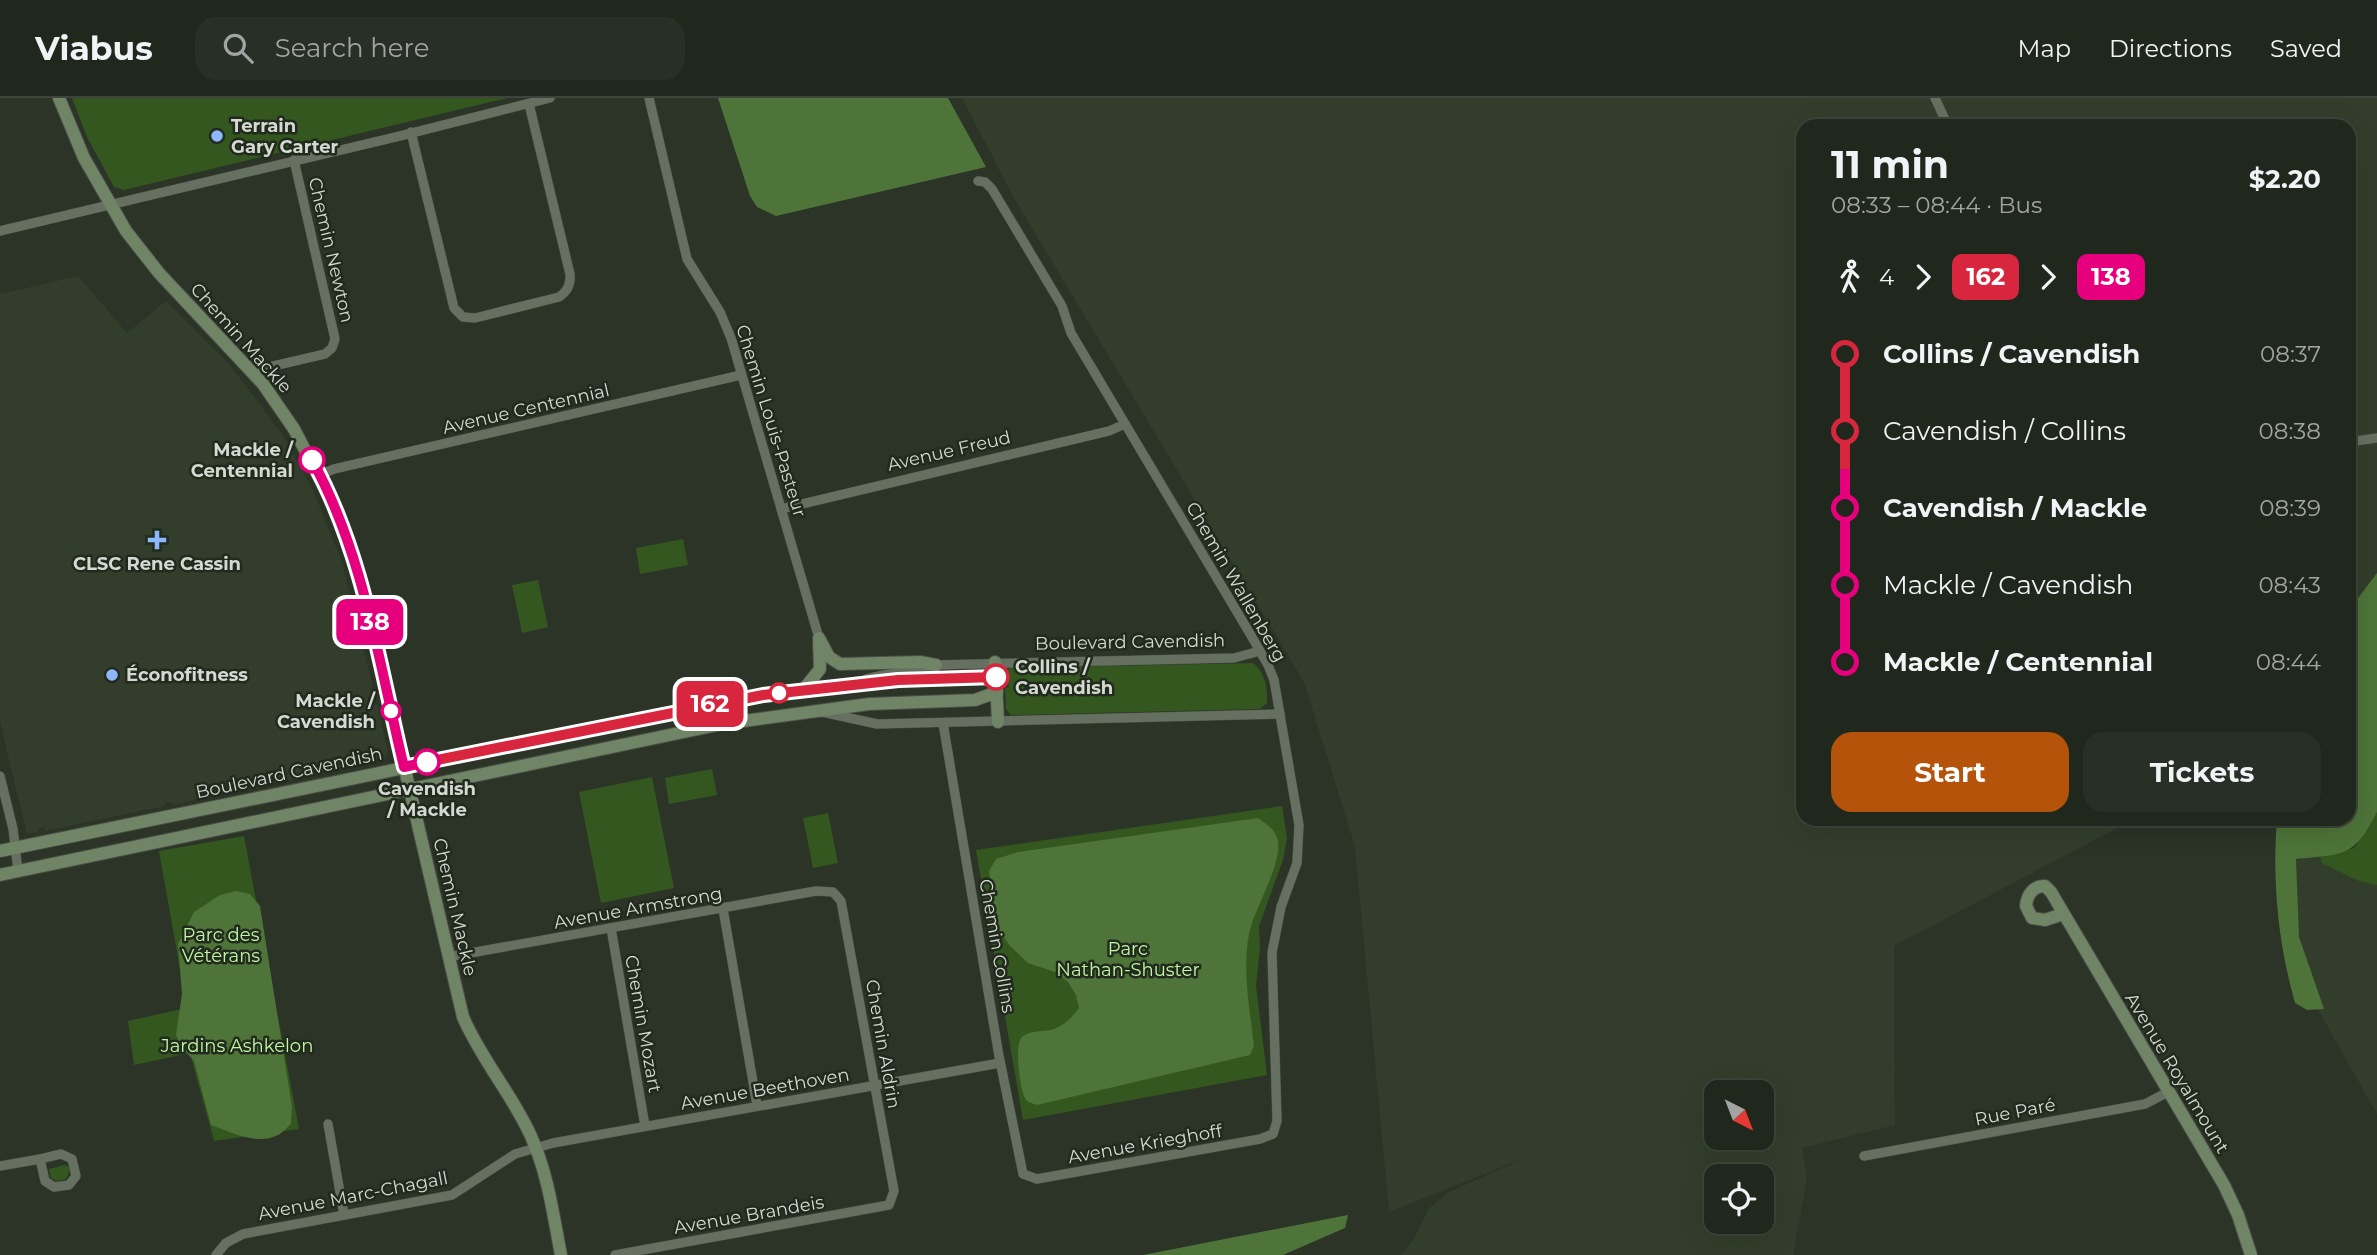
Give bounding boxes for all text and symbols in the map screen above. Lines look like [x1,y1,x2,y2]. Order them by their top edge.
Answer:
search box [195,17,685,80]
text: Viabus [35,28,153,68]
icon: search [219,29,257,67]
text: Search here [275,32,429,64]
text: Map [2018,34,2071,63]
text: Directions [2109,34,2232,63]
text: Saved [2270,34,2342,63]
place label: Terrain Gary Carter [231,115,339,158]
marker: Terrain Gary Carter [209,128,225,144]
text: 11 min [1831,141,1949,188]
text: $2.20 [2249,163,2321,195]
street label: Chemin Newton [304,175,358,325]
text: 08:33 – 08:44 · Bus [1831,191,2042,219]
icon: walk [1831,258,1869,296]
icon: forward [1904,258,1942,296]
icon: forward [2029,258,2067,296]
text: 162 [1966,262,2005,291]
text: 138 [2091,262,2131,291]
text: 4 [1879,263,1894,291]
street label: Chemin Mackle [186,278,296,398]
street label: Chemin Louis-Pasteur [731,322,811,520]
text: Collins / Cavendish [1883,338,2140,370]
text: 08:37 [2260,340,2321,368]
street label: Avenue Centennial [440,379,612,439]
text: Cavendish / Collins [1883,415,2126,447]
text: 08:38 [2259,417,2321,445]
street label: Avenue Freud [885,426,1013,476]
place label: Mackle / Centennial [191,439,294,482]
marker: Mackle / Centennial [299,447,325,473]
text: Cavendish / Mackle [1883,492,2147,524]
text: 08:39 [2259,494,2321,522]
street label: Chemin Wallenberg [1181,498,1291,666]
marker: CLSC Rene Cassin [147,530,167,550]
place label: CLSC Rene Cassin [73,553,241,575]
text: Mackle / Cavendish [1883,569,2133,601]
text: 08:43 [2258,571,2321,599]
line badge: 138 [330,599,410,645]
text: 138 [350,607,390,636]
street label: Boulevard Cavendish [1035,629,1225,655]
text: Mackle / Centennial [1883,646,2153,678]
text: 08:44 [2256,648,2321,676]
place label: Collins / Cavendish [1015,656,1113,699]
place label: Éconofitness [126,664,248,686]
marker: Collins / Cavendish [983,664,1009,690]
marker: Éconofitness [104,667,120,683]
line badge: 162 [670,681,750,727]
unlabelled marker [769,683,789,703]
text: 162 [691,689,729,718]
place label: Mackle / Cavendish [277,690,376,733]
marker: Mackle / Cavendish [381,701,401,721]
button: Start [1831,732,2069,812]
button: Tickets [2083,732,2321,812]
street label: Boulevard Cavendish [194,742,384,804]
marker: Cavendish / Mackle [414,749,440,775]
place label: Cavendish / Mackle [378,778,476,821]
street label: Chemin Mackle [428,836,482,978]
street label: Chemin Collins [974,877,1020,1015]
street label: Avenue Armstrong [552,882,724,934]
park label: Parc des Vétérans [182,924,260,967]
park label: Parc Nathan-Shuster [1056,938,1200,981]
street label: Chemin Mozart [620,953,666,1095]
street label: Chemin Aldrin [861,978,905,1110]
street label: Avenue Royalmount [2120,989,2234,1157]
park label: Jardins Ashkelon [160,1035,313,1057]
street label: Avenue Beethoven [679,1063,851,1115]
north arrow [1704,1080,1774,1150]
map controls [1704,1080,1774,1234]
street label: Rue Paré [1973,1093,2057,1131]
street label: Avenue Krieghoff [1066,1119,1225,1168]
button: locate [1704,1164,1774,1234]
street label: Avenue Marc-Chagall [256,1167,450,1225]
street label: Avenue Brandeis [672,1191,826,1239]

